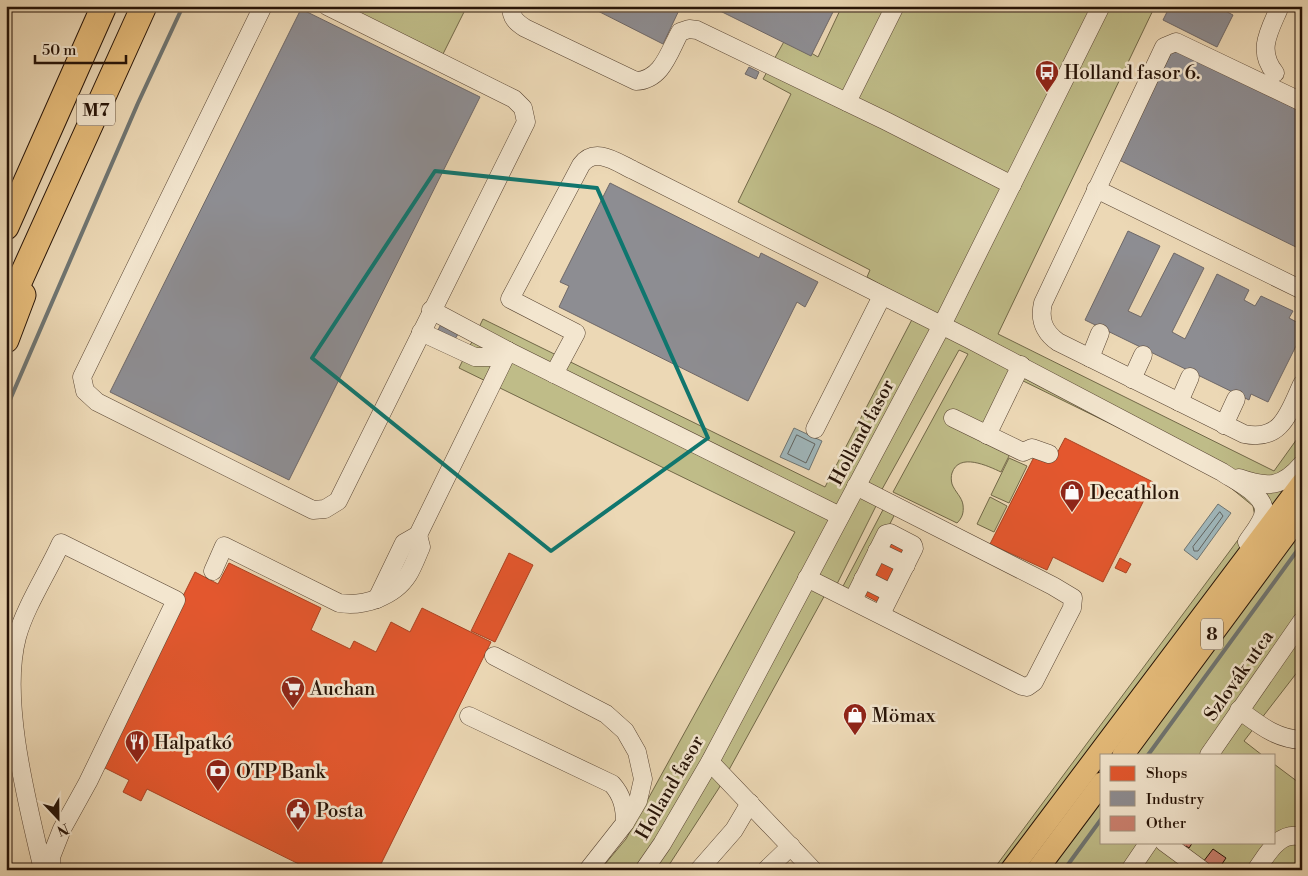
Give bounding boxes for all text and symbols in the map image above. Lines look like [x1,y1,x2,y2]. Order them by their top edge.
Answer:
scale bar [35,32,126,64]
text: 50 m [42,41,76,60]
bus stop icon: Holland fasor 6. [1034,59,1060,93]
place label: Holland fasor 6. [1064,61,1200,85]
road number: M7 [77,94,115,126]
street label: Holland fasor [824,375,900,490]
shop icon: Decathlon [1059,479,1085,513]
place label: Decathlon [1090,481,1179,505]
road number: 8 [1201,618,1223,650]
street label: Szlovák utca [1199,625,1279,726]
supermarket icon: Auchan [280,675,306,709]
place label: Auchan [309,677,375,701]
shop icon: Mömax [842,702,868,736]
place label: Mömax [872,704,936,728]
restaurant icon: Halpatkó [124,729,150,763]
place label: Halpatkó [154,731,232,755]
street label: Holland fasor [630,731,709,844]
legend [1100,754,1276,844]
bank icon: OTP Bank [205,758,231,792]
place label: OTP Bank [236,760,326,784]
text: Shops [1146,764,1187,783]
text: Industry [1146,790,1205,809]
north arrow [32,794,82,844]
public building icon: Posta [285,797,311,831]
place label: Posta [316,799,364,823]
text: Other [1146,814,1187,833]
text: N [54,819,71,840]

